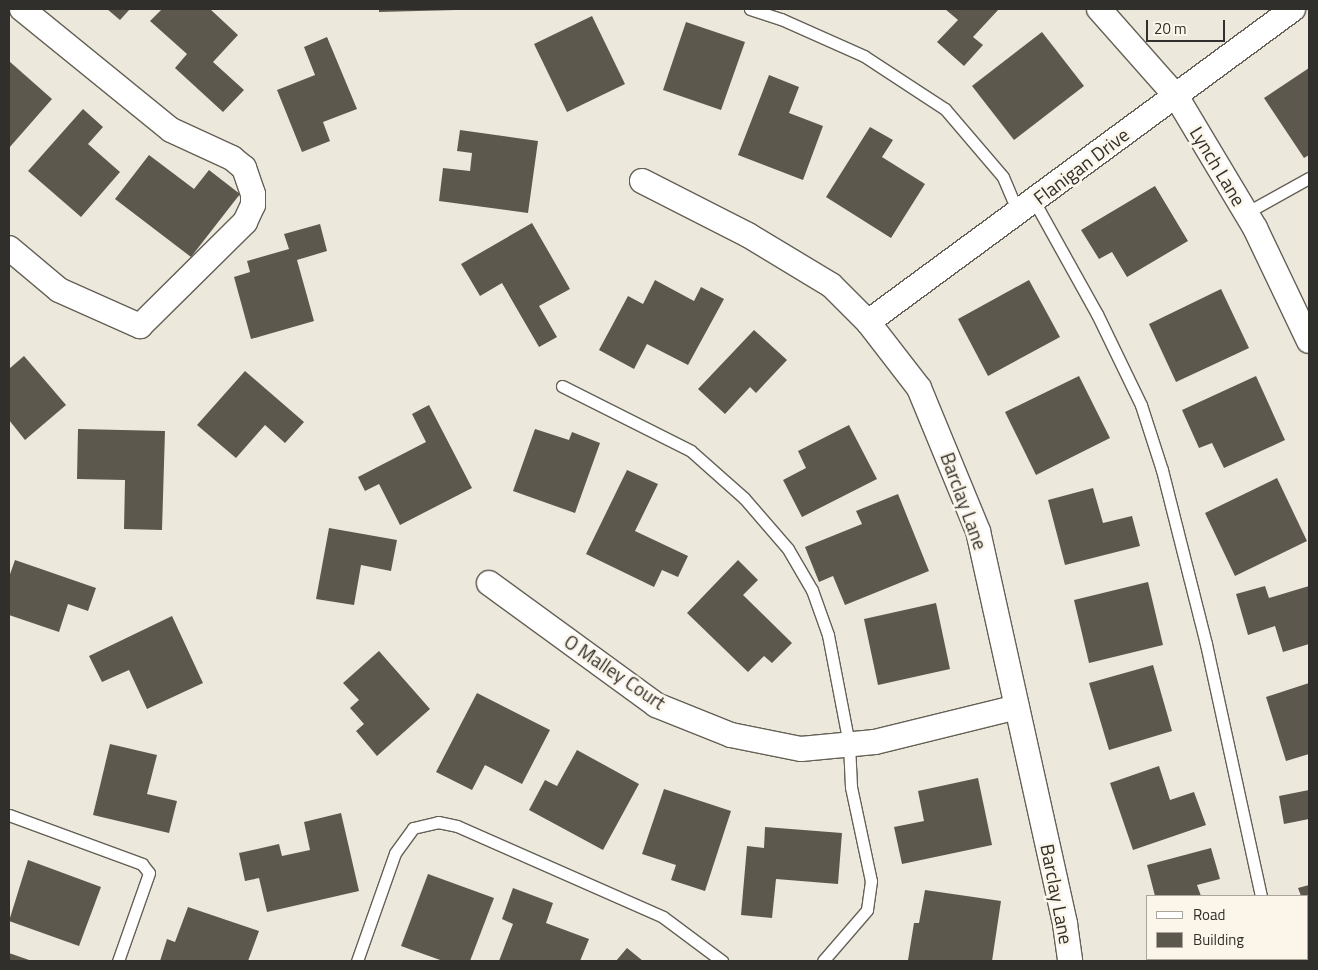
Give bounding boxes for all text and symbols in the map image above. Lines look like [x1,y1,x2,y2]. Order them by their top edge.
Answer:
scale bar [1148,10,1227,42]
text: 20 m [1154,17,1187,40]
street label: Lynch Lane [1185,122,1251,210]
street label: Flanigan Drive [1029,123,1133,209]
street label: Barclay Lane [936,449,992,553]
street label: O Malley Court [560,630,670,714]
street label: Barclay Lane [1036,842,1078,946]
legend [1146,895,1308,960]
text: Road [1193,903,1225,926]
text: Building [1193,928,1244,951]

